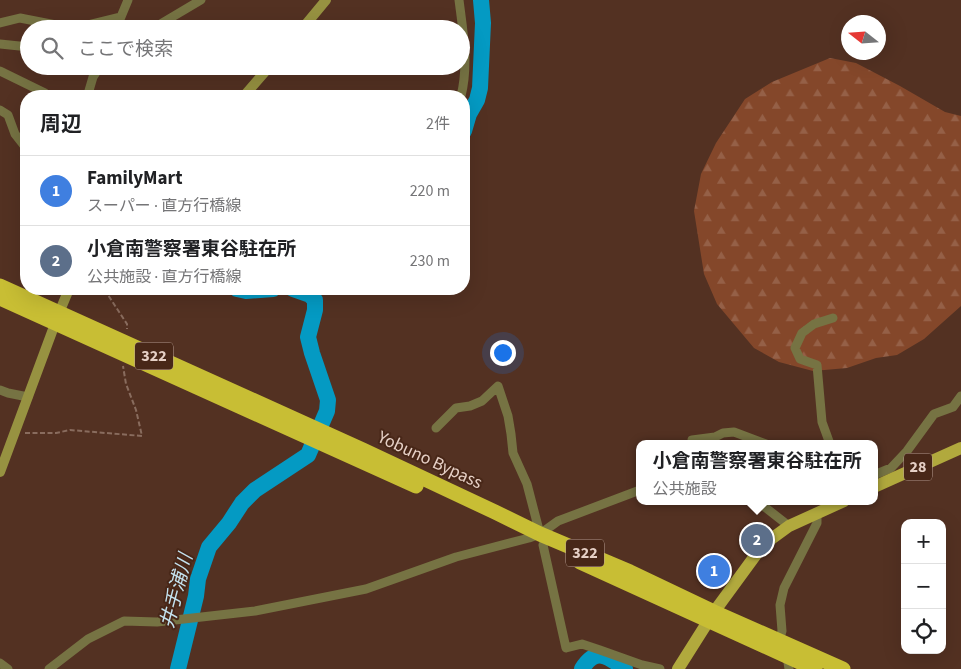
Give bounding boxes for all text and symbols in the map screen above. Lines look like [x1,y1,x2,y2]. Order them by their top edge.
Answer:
north arrow [841,15,886,60]
search box [20,20,470,75]
icon: search [38,34,66,62]
text: ここで検索 [78,36,173,63]
text: 周辺 [40,109,82,139]
text: 2件 [426,113,450,135]
text: FamilyMart [87,165,182,192]
text: 1 [52,180,60,202]
text: 220 m [410,180,450,202]
text: スーパー · 直方行橋線 [87,195,241,217]
text: 小倉南警察署東谷駐在所 [87,236,296,263]
text: 2 [52,250,60,272]
text: 230 m [410,250,450,272]
text: 公共施設 · 直方行橋線 [87,266,241,288]
your location [490,340,516,366]
road number: 322 [135,342,173,370]
street label: Yobuno Bypass [373,424,487,495]
popup [636,440,878,505]
text: 小倉南警察署東谷駐在所 [652,448,862,475]
road number: 28 [904,454,932,481]
text: 公共施設 [652,478,717,500]
map controls [901,519,946,654]
button: + [901,519,946,564]
pin: 2 [741,521,773,559]
road number: 322 [566,540,604,566]
water label: 井手浦川 [154,549,200,631]
pin: 1 [698,552,730,590]
button: − [901,564,946,609]
button: locate [901,609,946,654]

